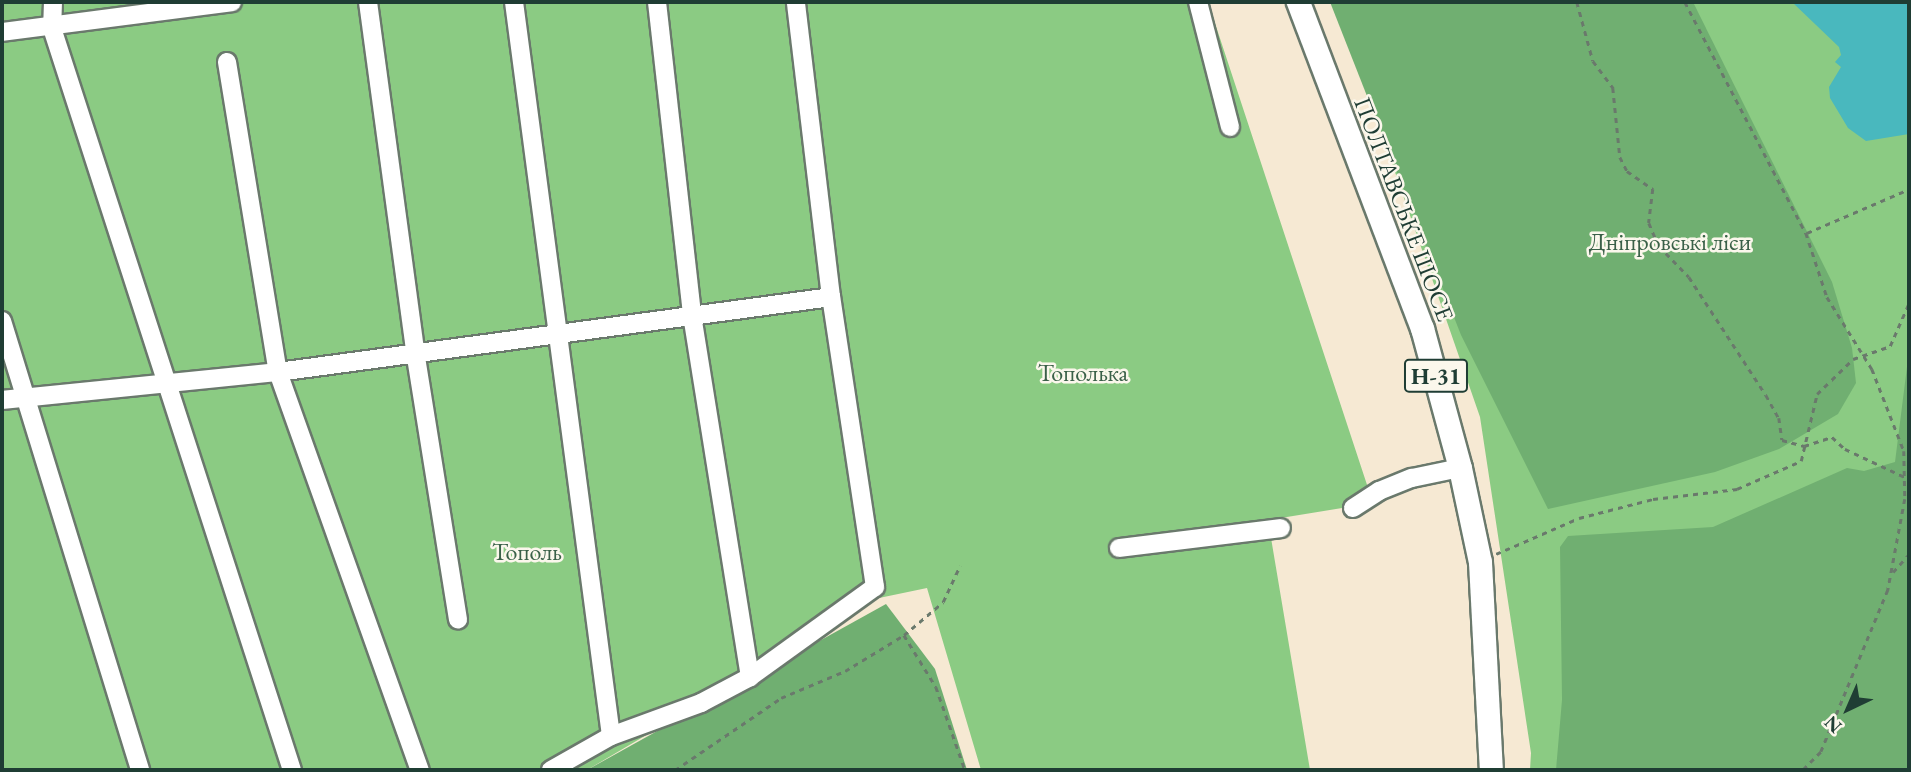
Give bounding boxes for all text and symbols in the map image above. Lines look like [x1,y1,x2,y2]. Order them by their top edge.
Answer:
street label: ПОЛТАВСЬКЕ ШОСЕ [1348,93,1460,325]
park label: Дніпровські ліси [1589,228,1751,256]
road number: Н-31 [1403,356,1469,396]
park label: Тополька [1038,359,1128,387]
park label: Тополь [492,538,562,566]
north arrow [1813,674,1883,744]
text: N [1819,710,1847,739]

